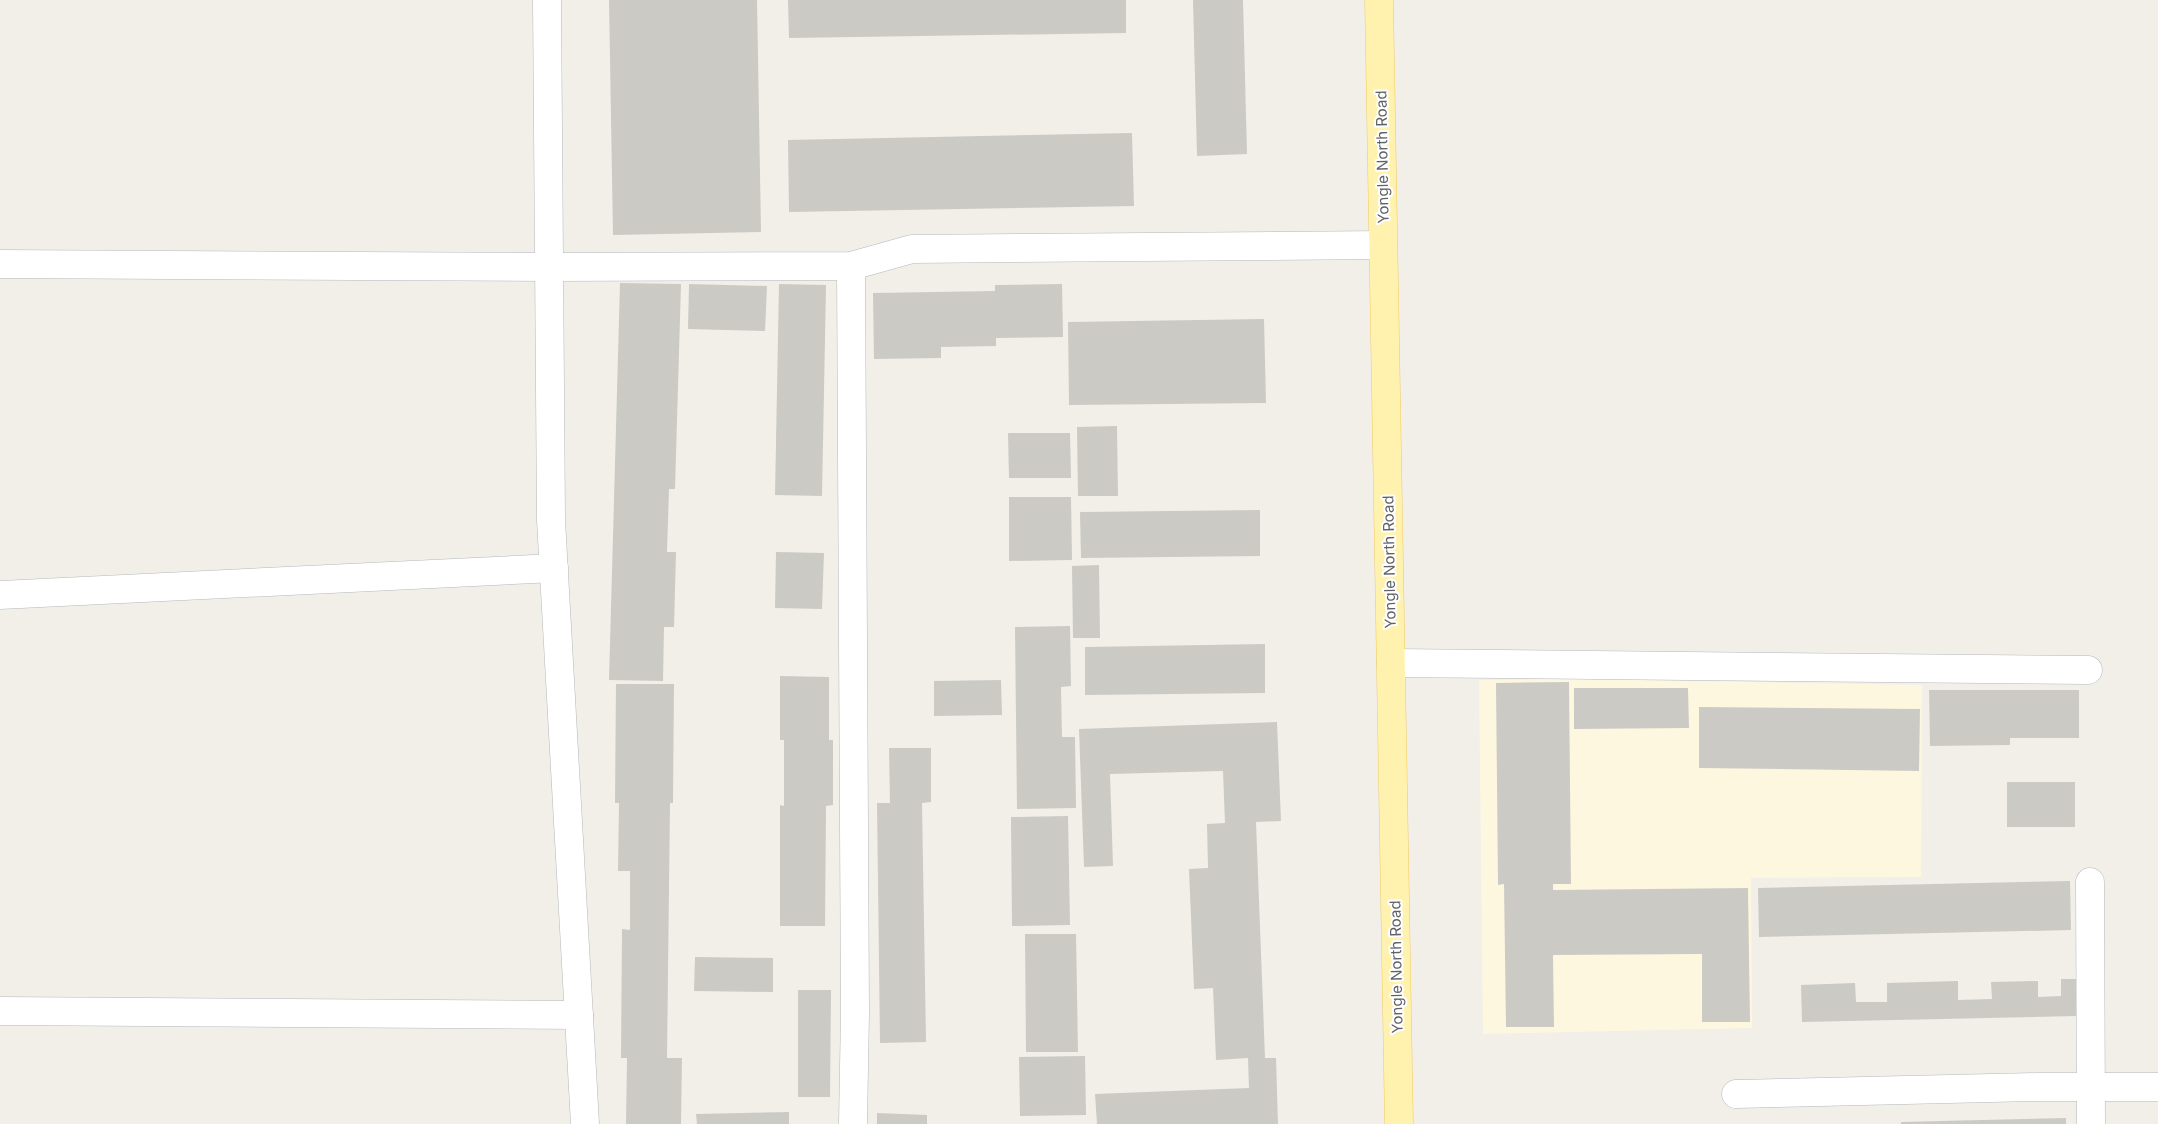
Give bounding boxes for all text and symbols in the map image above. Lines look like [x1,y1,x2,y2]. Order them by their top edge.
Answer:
street label: Yongle North Road [1371,90,1393,224]
street label: Yongle North Road [1378,495,1400,629]
street label: Yongle North Road [1385,900,1407,1034]

